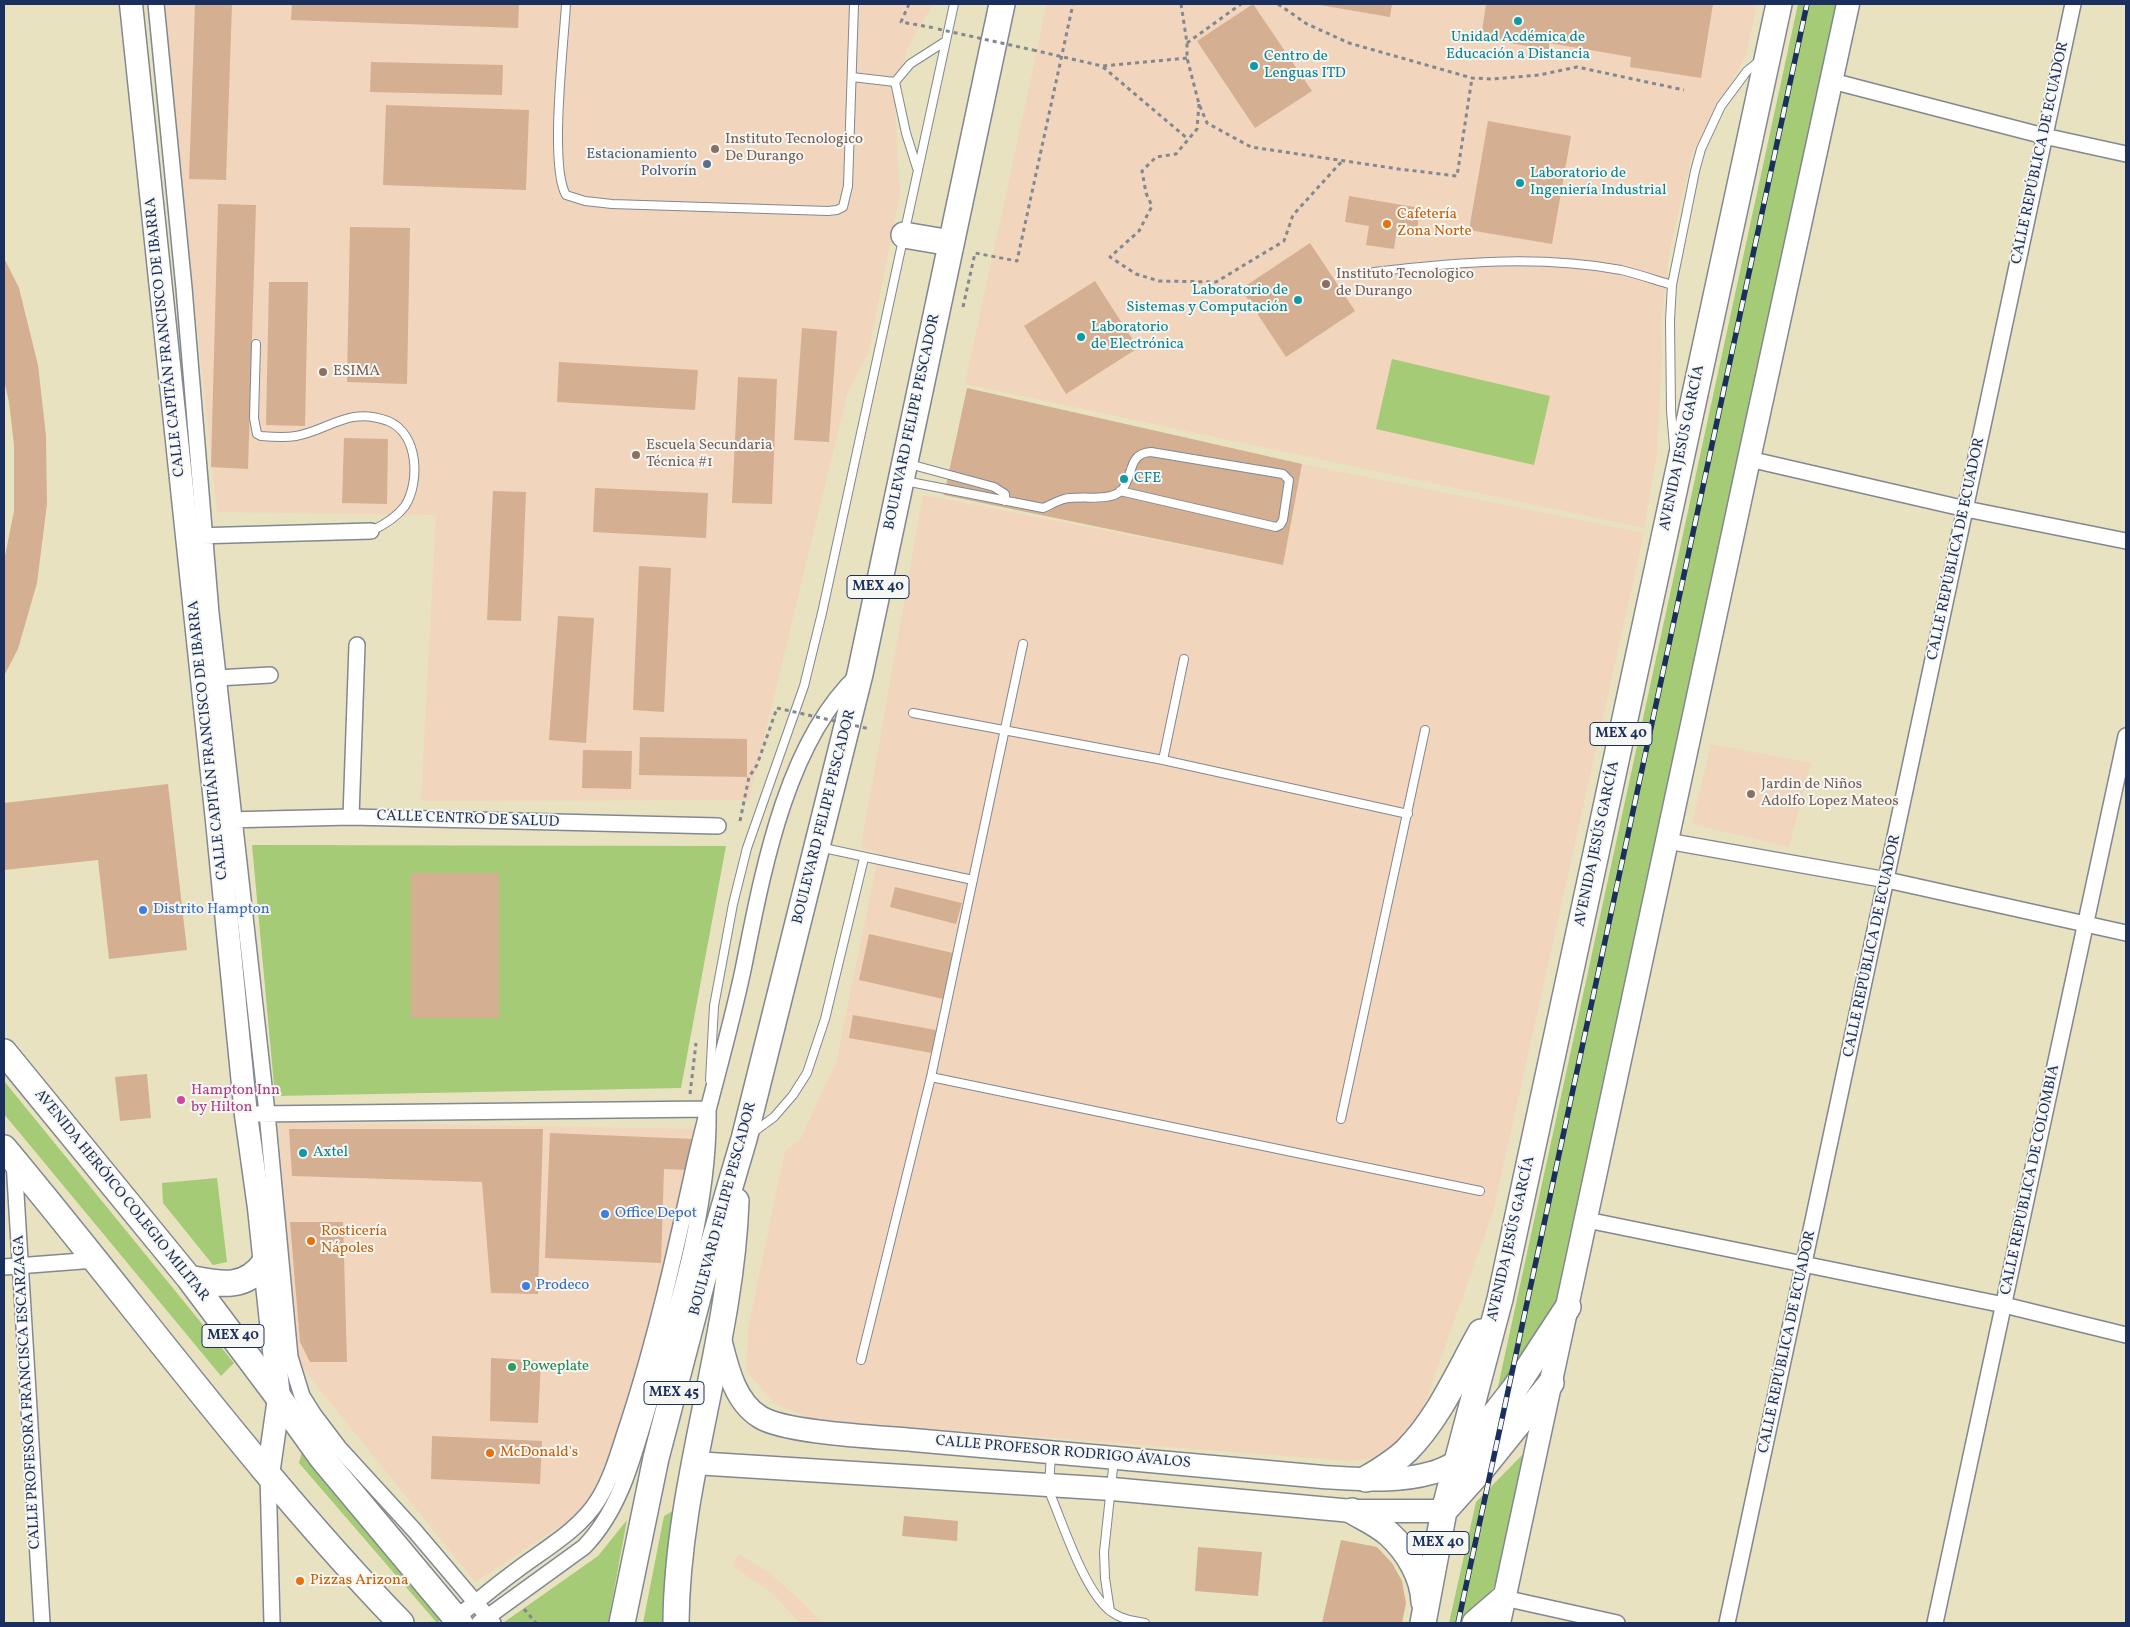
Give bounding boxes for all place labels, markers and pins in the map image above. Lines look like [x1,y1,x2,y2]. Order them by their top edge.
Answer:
marker: Unidad Acdémica de Educación a Distancia [1512,15,1524,27]
place label: Unidad Acdémica de Educación a Distancia [1446,29,1590,64]
place label: Centro de Lenguas ITD [1264,48,1346,83]
marker: Centro de Lenguas ITD [1248,60,1260,72]
place label: Instituto Tecnologico De Durango [725,131,863,166]
marker: Instituto Tecnologico De Durango [709,143,721,155]
place label: Estacionamiento Polvorín [586,146,697,181]
marker: Estacionamiento Polvorín [701,158,713,170]
place label: Laboratorio de Ingeniería Industrial [1530,165,1667,200]
marker: Laboratorio de Ingeniería Industrial [1514,177,1526,189]
place label: Cafetería Zona Norte [1397,206,1471,241]
marker: Cafetería Zona Norte [1381,218,1393,230]
place label: Instituto Tecnologico de Durango [1336,266,1474,301]
marker: Instituto Tecnologico de Durango [1320,278,1332,290]
place label: Laboratorio de Sistemas y Computación [1126,282,1288,317]
marker: Laboratorio de Sistemas y Computación [1292,294,1304,306]
place label: Laboratorio de Electrónica [1091,319,1184,354]
marker: Laboratorio de Electrónica [1075,331,1087,343]
place label: ESIMA [333,363,380,381]
marker: ESIMA [317,366,329,378]
place label: Escuela Secundaria Técnica #1 [646,437,772,472]
marker: Escuela Secundaria Técnica #1 [630,449,642,461]
place label: CFE [1134,470,1161,488]
marker: CFE [1118,473,1130,485]
place label: Jardin de Niños Adolfo Lopez Mateos [1761,776,1899,811]
marker: Jardin de Niños Adolfo Lopez Mateos [1745,788,1757,800]
place label: Distrito Hampton [153,901,270,919]
marker: Distrito Hampton [137,904,149,916]
place label: Hampton Inn by Hilton [191,1082,280,1117]
marker: Hampton Inn by Hilton [175,1094,187,1106]
place label: Axtel [313,1144,348,1162]
marker: Axtel [297,1147,309,1159]
place label: Office Depot [615,1205,697,1223]
marker: Office Depot [599,1208,611,1220]
place label: Rosticería Nápoles [321,1223,387,1258]
marker: Rosticería Nápoles [305,1235,317,1247]
place label: Prodeco [536,1277,589,1295]
marker: Prodeco [520,1280,532,1292]
place label: Poweplate [522,1358,589,1376]
marker: Poweplate [506,1361,518,1373]
place label: McDonald's [500,1444,578,1462]
marker: McDonald's [484,1447,496,1459]
place label: Pizzas Arizona [310,1572,408,1590]
marker: Pizzas Arizona [294,1575,306,1587]

